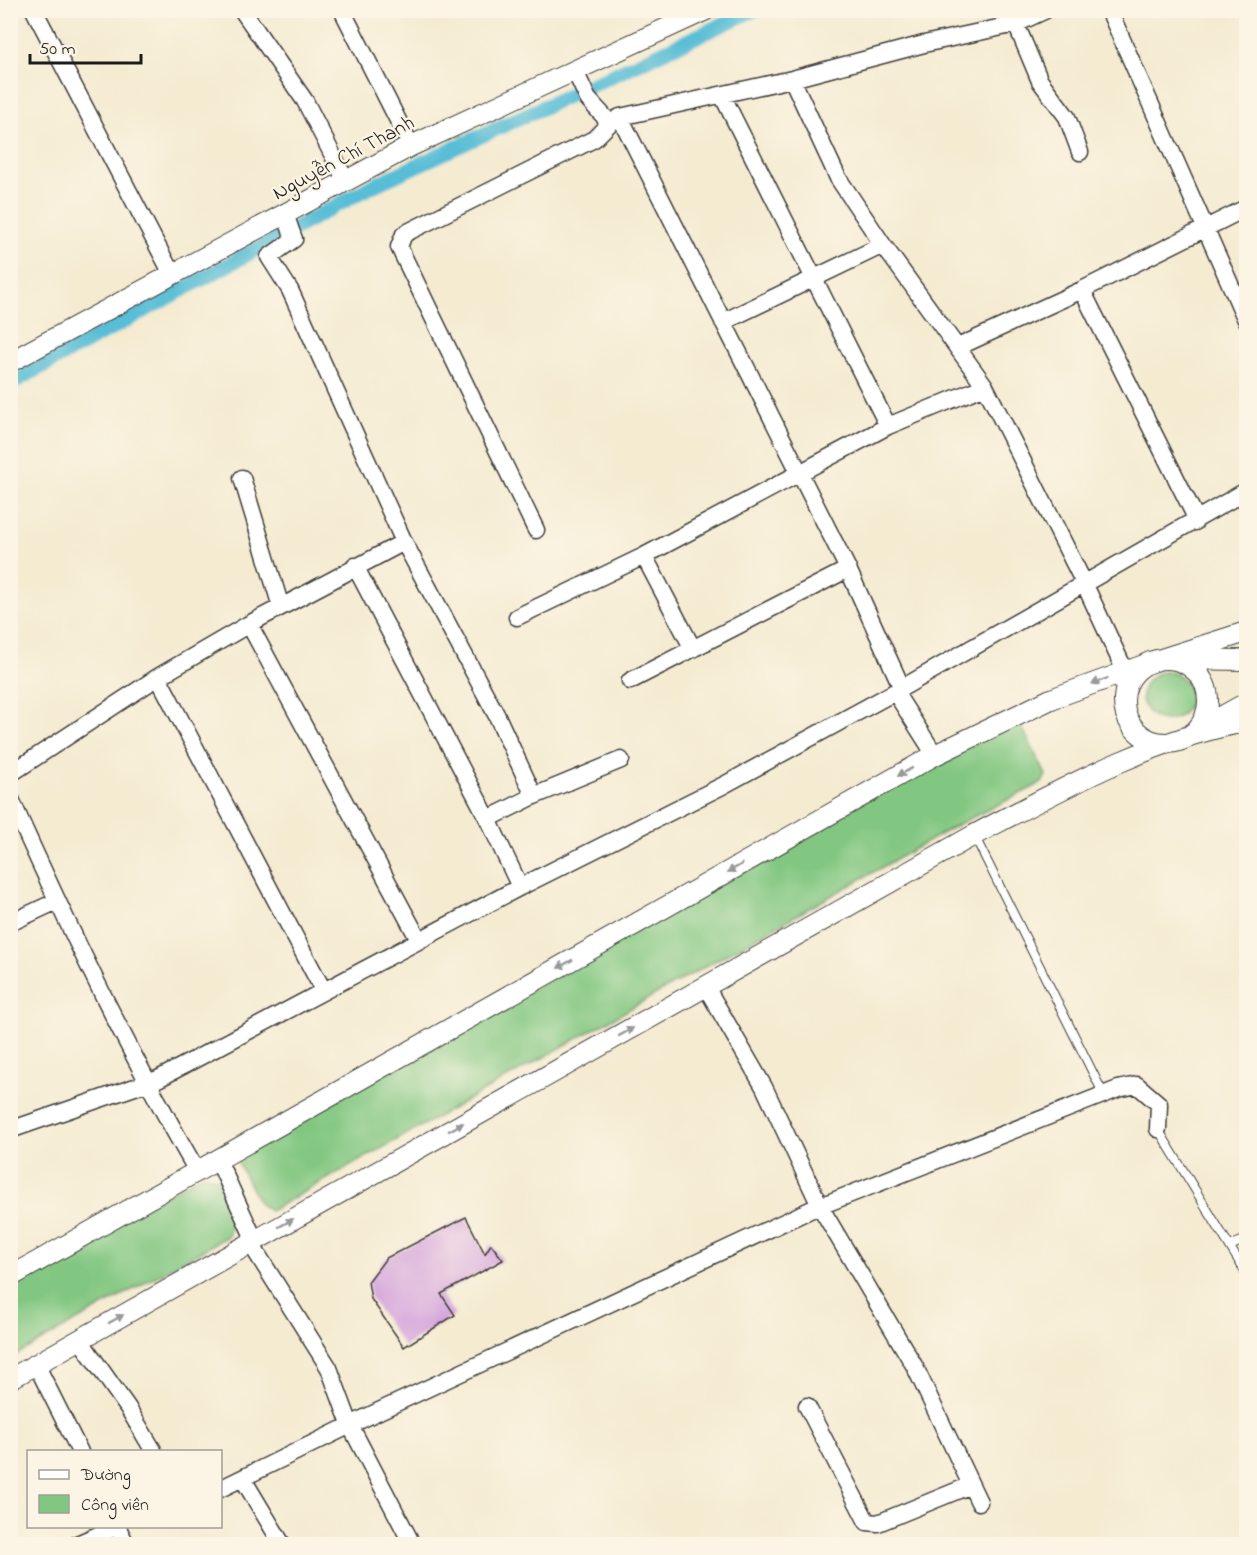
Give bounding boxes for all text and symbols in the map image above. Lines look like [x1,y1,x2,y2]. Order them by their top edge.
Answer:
scale bar [30,27,141,65]
text: 50 m [39,37,76,63]
street label: Nguyễn Chí Thanh [268,109,421,211]
one-way arrow [1091,676,1109,686]
one-way arrow [896,767,913,777]
one-way arrow [726,863,743,873]
one-way arrow [556,959,573,969]
one-way arrow [618,1027,635,1037]
one-way arrow [448,1122,464,1133]
one-way arrow [278,1218,295,1228]
one-way arrow [108,1314,125,1324]
legend [27,1450,222,1528]
text: Đường [80,1463,131,1490]
text: Công viên [81,1493,149,1520]

